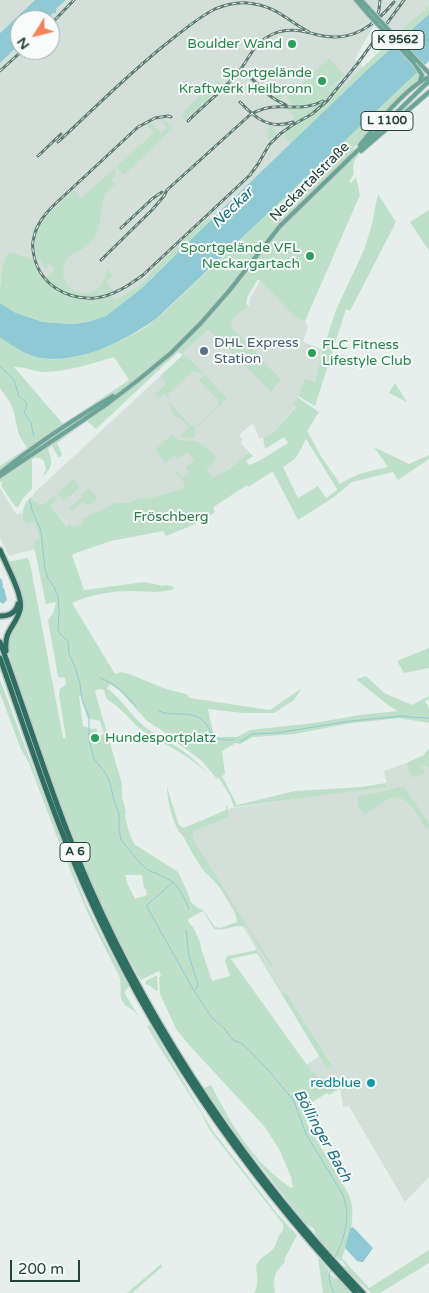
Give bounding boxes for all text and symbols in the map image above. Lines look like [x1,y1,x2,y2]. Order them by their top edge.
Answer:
north arrow [10,10,60,60]
road number: K 9562 [372,30,424,50]
text: N [13,34,33,53]
place label: Boulder Wand [187,36,282,52]
marker: Boulder Wand [286,38,298,50]
place label: Sportgelände Kraftwerk Heilbronn [179,65,312,98]
marker: Sportgelände Kraftwerk Heilbronn [316,75,328,87]
road number: L 1100 [361,112,413,130]
street label: Neckartalstraße [267,139,353,225]
water label: Neckar [209,184,257,232]
place label: Sportgelände VFL Neckargartach [180,240,300,272]
marker: Sportgelände VFL Neckargartach [304,250,316,262]
place label: DHL Express Station [214,335,299,368]
place label: FLC Fitness Lifestyle Club [322,337,412,370]
marker: DHL Express Station [198,345,210,357]
marker: FLC Fitness Lifestyle Club [306,347,318,359]
park label: Fröschberg [133,509,209,525]
place label: Hundesportplatz [105,730,216,746]
marker: Hundesportplatz [89,732,101,744]
road number: A 6 [60,842,90,862]
place label: redblue [310,1075,361,1091]
marker: redblue [365,1077,377,1089]
water label: Böllinger Bach [289,1086,355,1186]
scale bar [12,1250,82,1282]
text: 200 m [18,1260,64,1278]

